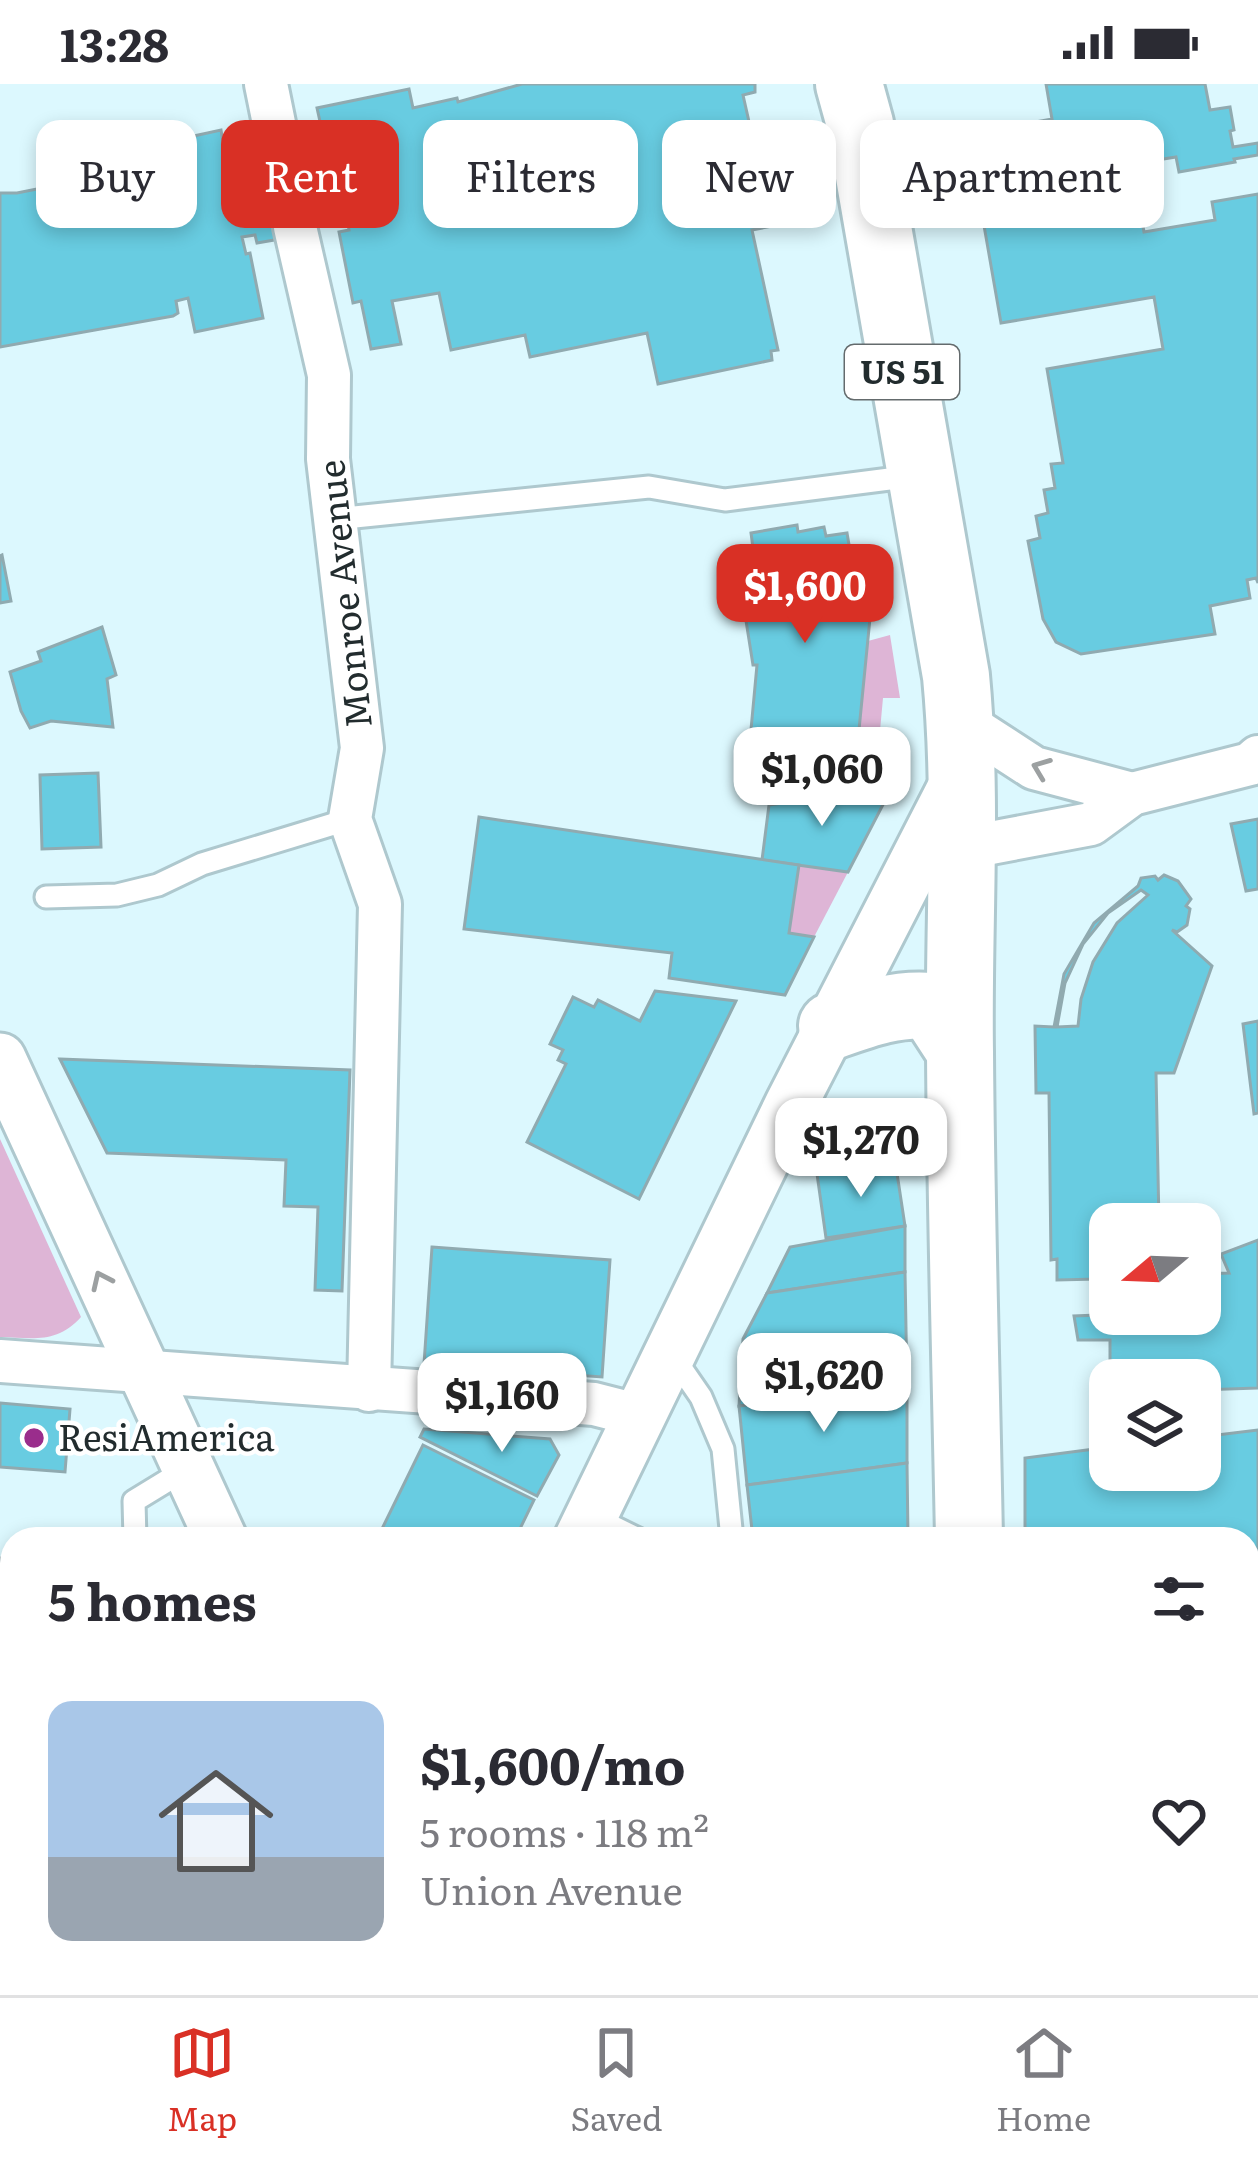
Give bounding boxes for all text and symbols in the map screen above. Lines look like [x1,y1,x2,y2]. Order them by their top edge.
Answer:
text: 13:28 [60,9,169,76]
chip: Buy [36,120,197,228]
chip: Rent [221,120,399,228]
chip: Filters [423,120,638,228]
chip: New [662,120,836,228]
chip: Apartment [860,120,1164,228]
road number: US 51 [845,345,959,399]
street label: Monroe Avenue [302,457,383,731]
pin: $1,600 [707,544,903,646]
text: $1,600 [744,554,866,612]
pin: $1,060 [724,727,920,829]
text: $1,060 [761,737,883,795]
one-way arrow [1032,757,1053,782]
pin: $1,270 [763,1098,959,1200]
text: $1,270 [802,1108,920,1166]
north arrow [1089,1203,1221,1335]
map controls [1089,1203,1221,1491]
one-way arrow [92,1271,116,1292]
pin: $1,620 [726,1333,922,1435]
text: $1,620 [764,1343,884,1401]
pin: $1,160 [404,1353,600,1455]
button: layers [1089,1359,1221,1491]
text: $1,160 [444,1363,560,1421]
place label: ResiAmerica [58,1409,275,1462]
marker: ResiAmerica [21,1425,47,1451]
text: 5 homes [48,1561,257,1637]
icon: filters [1146,1566,1212,1632]
text: $1,600/mo [420,1725,686,1801]
icon: home [144,1749,288,1893]
icon: heart [1146,1788,1212,1854]
text: 5 rooms · 118 m² [420,1801,709,1859]
text: Union Avenue [420,1859,683,1917]
tab: Map [167,2020,237,2141]
tab: Saved [571,2020,662,2141]
tab: Home [996,2020,1091,2141]

